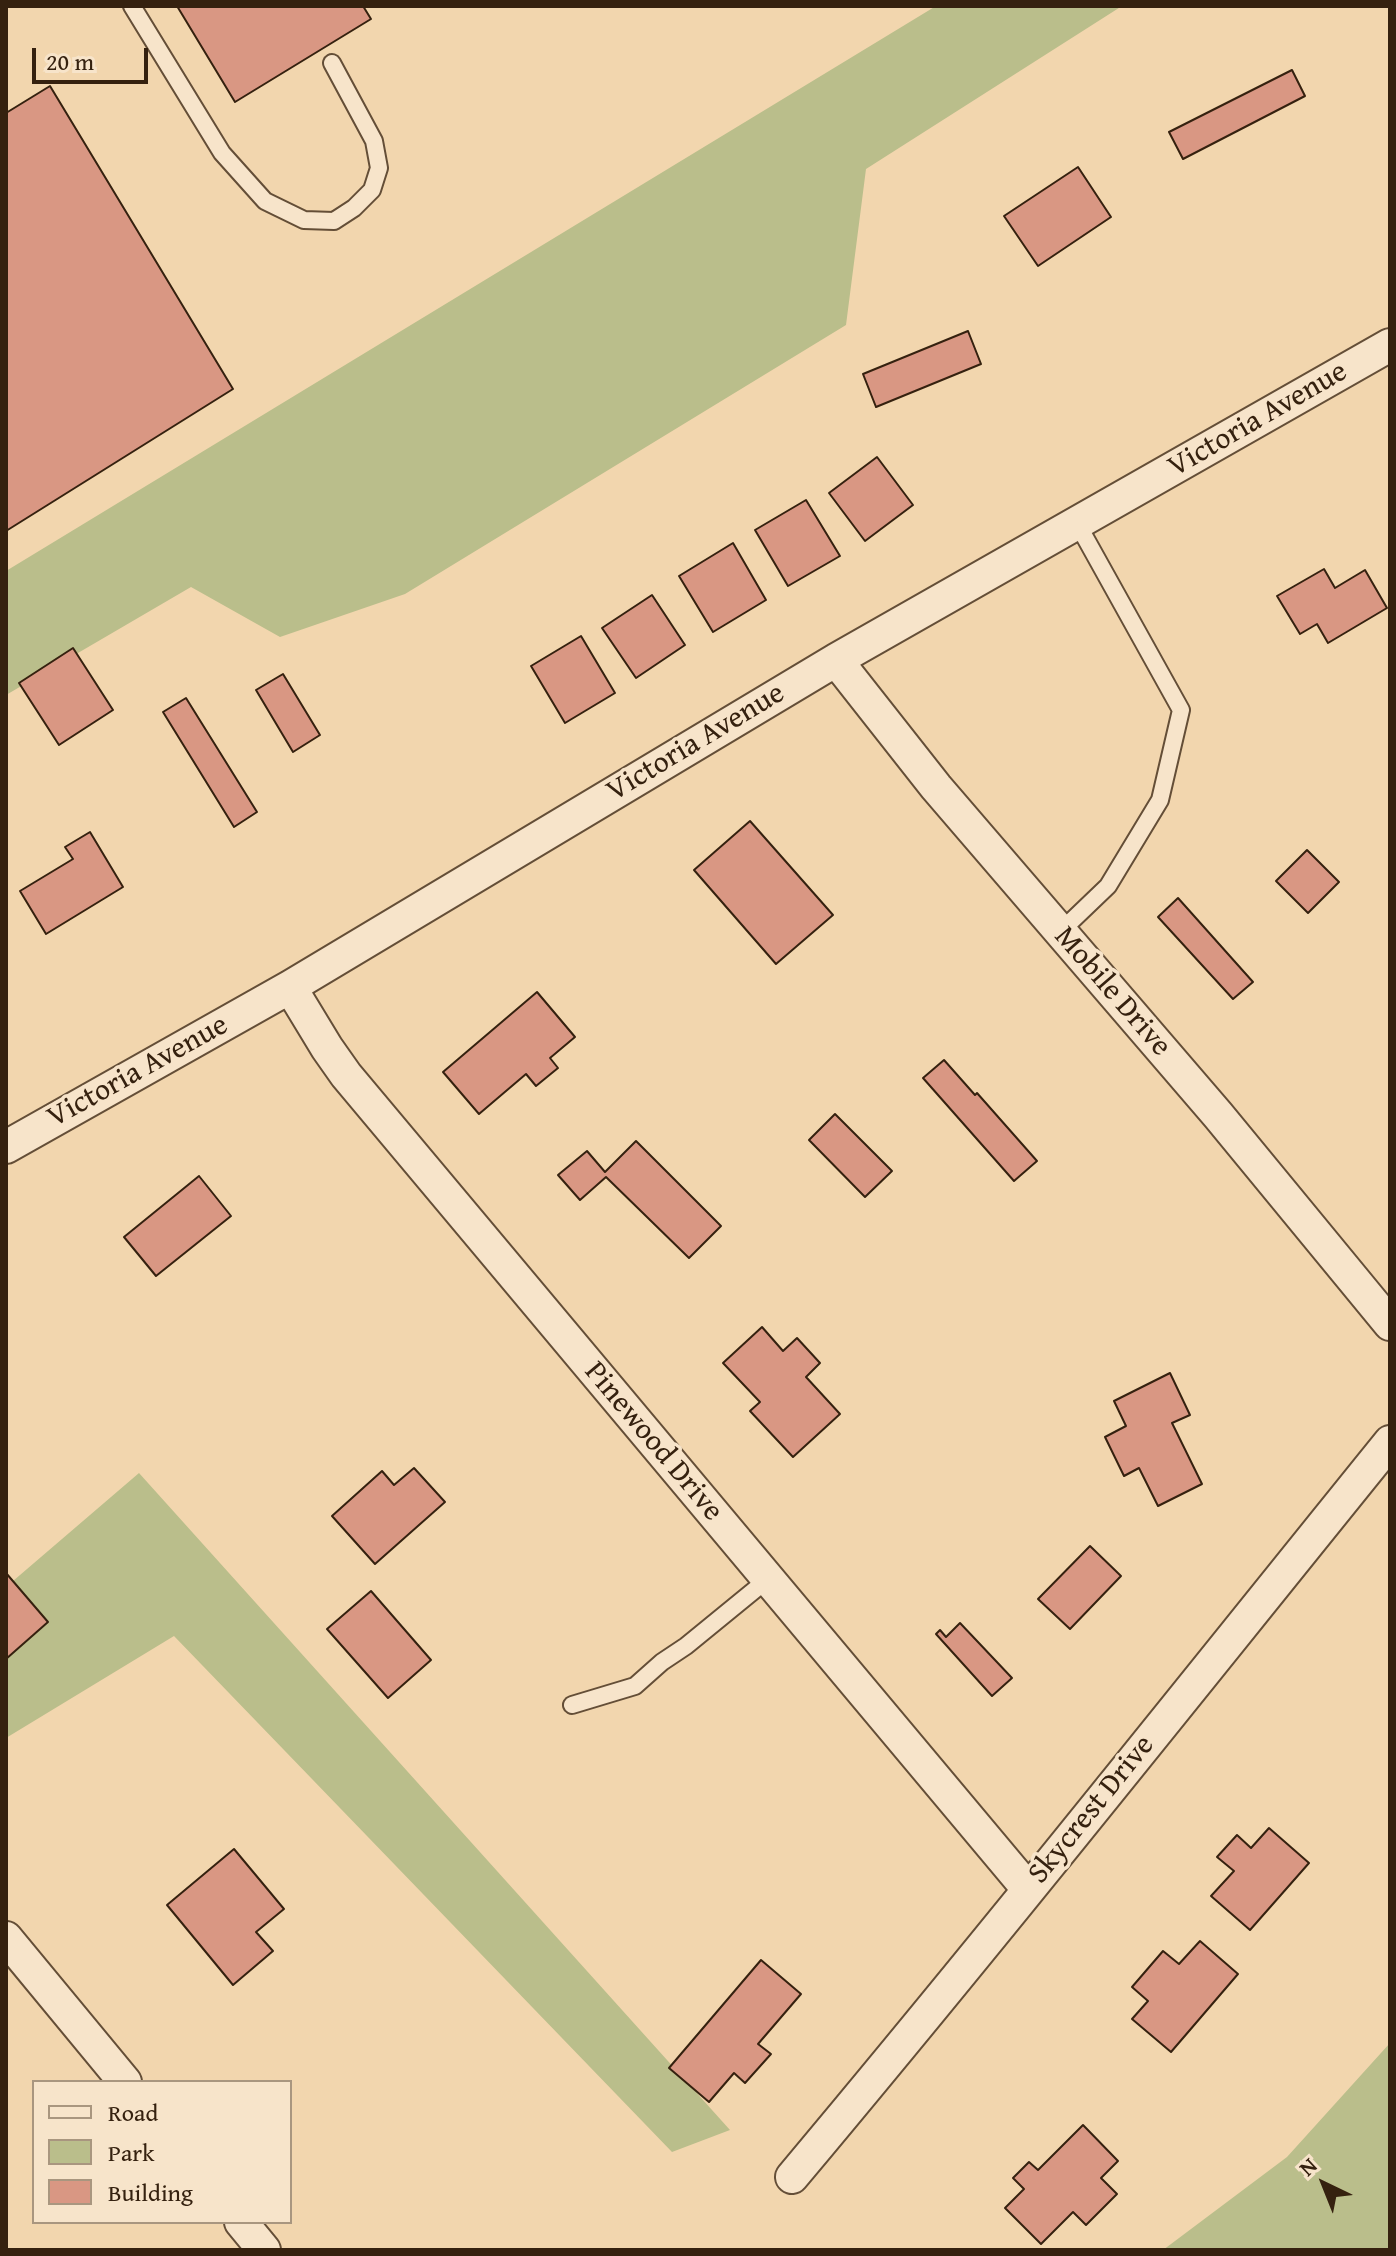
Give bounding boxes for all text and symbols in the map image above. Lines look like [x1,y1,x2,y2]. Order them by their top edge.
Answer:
scale bar [36,32,152,82]
text: 20 m [46,44,94,79]
street label: Victoria Avenue [1162,354,1354,486]
street label: Victoria Avenue [601,676,791,810]
street label: Mobile Drive [1046,920,1178,1064]
street label: Victoria Avenue [41,1008,235,1136]
street label: Pinewood Drive [576,1355,730,1529]
street label: Skycrest Drive [1021,1729,1163,1891]
legend [32,2080,292,2224]
text: Road [108,2095,158,2130]
text: Park [108,2135,154,2170]
north arrow [1284,2144,1364,2224]
text: N [1291,2150,1324,2183]
text: Building [108,2175,193,2210]

